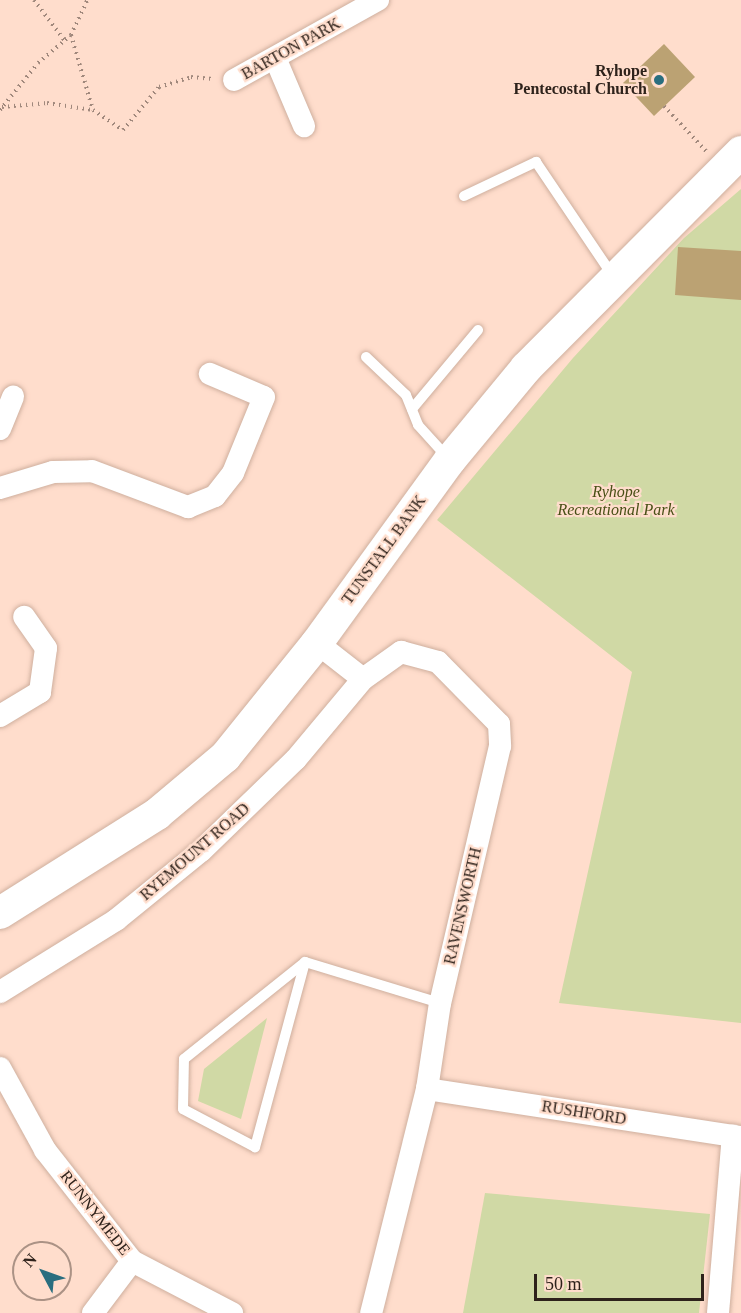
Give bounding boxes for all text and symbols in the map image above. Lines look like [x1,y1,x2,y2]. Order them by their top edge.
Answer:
street label: BARTON PARK [238,14,344,84]
place label: Ryhope Pentecostal Church [514,61,647,99]
marker: Ryhope Pentecostal Church [652,73,666,87]
park label: Ryhope Recreational Park [557,482,675,520]
street label: TUNSTALL BANK [338,491,430,609]
street label: RYEMOUNT ROAD [136,799,254,905]
street label: RAVENSWORTH [440,846,486,966]
street label: RUSHFORD [540,1097,628,1129]
street label: RUNNYMEDE [56,1167,134,1259]
north arrow [12,1241,72,1301]
text: N [19,1250,40,1270]
scale bar [537,1262,706,1300]
text: 50 m [545,1274,582,1294]

